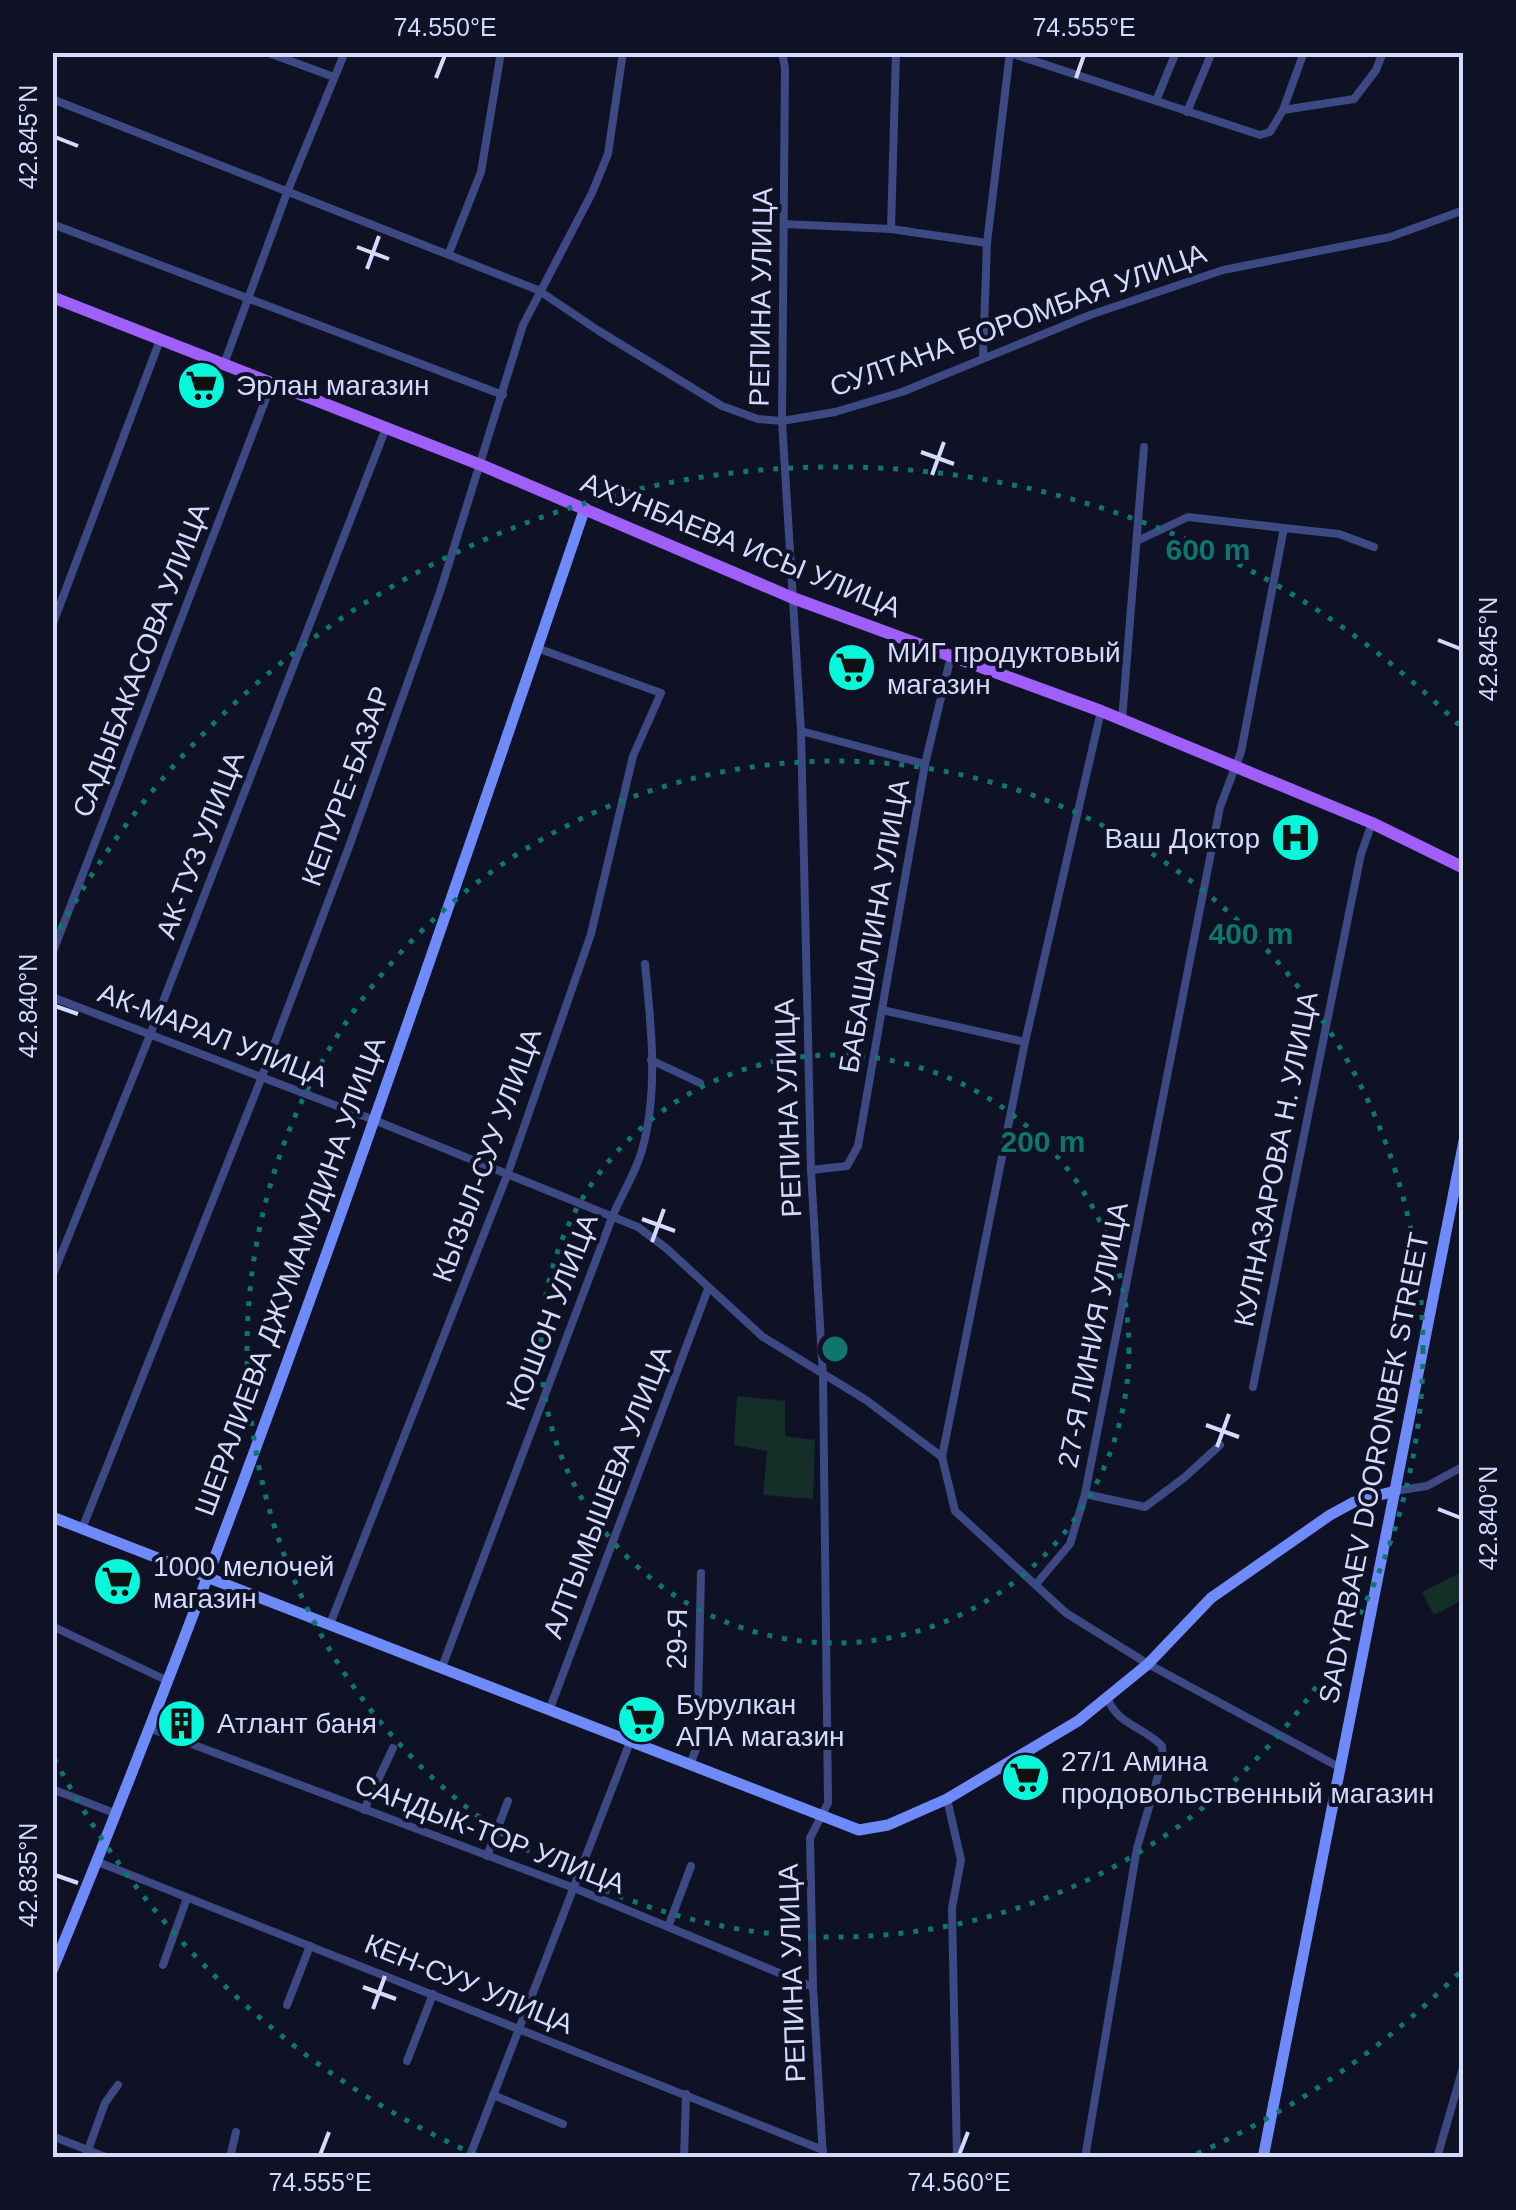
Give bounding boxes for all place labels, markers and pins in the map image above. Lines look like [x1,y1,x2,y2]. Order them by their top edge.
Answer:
supermarket icon: Эрлан магазин [175,359,227,411]
place label: Эрлан магазин [236,370,430,401]
place label: МИГ продуктовый магазин [887,637,1121,700]
supermarket icon: МИГ продуктовый магазин [826,642,878,694]
hospital icon: Ваш Доктор [1269,812,1321,864]
place label: Ваш Доктор [1104,823,1260,854]
centre of rings [817,1331,853,1367]
place label: 1000 мелочей магазин [153,1551,334,1614]
supermarket icon: 1000 мелочей магазин [92,1556,144,1608]
place label: Бурулкан АПА магазин [676,1689,845,1752]
supermarket icon: Бурулкан АПА магазин [615,1694,667,1746]
building icon: Атлант баня [156,1697,208,1749]
place label: Атлант баня [217,1708,377,1739]
place label: 27/1 Амина продовольственный магазин [1061,1746,1434,1809]
supermarket icon: 27/1 Амина продовольственный магазин [1000,1751,1052,1803]

